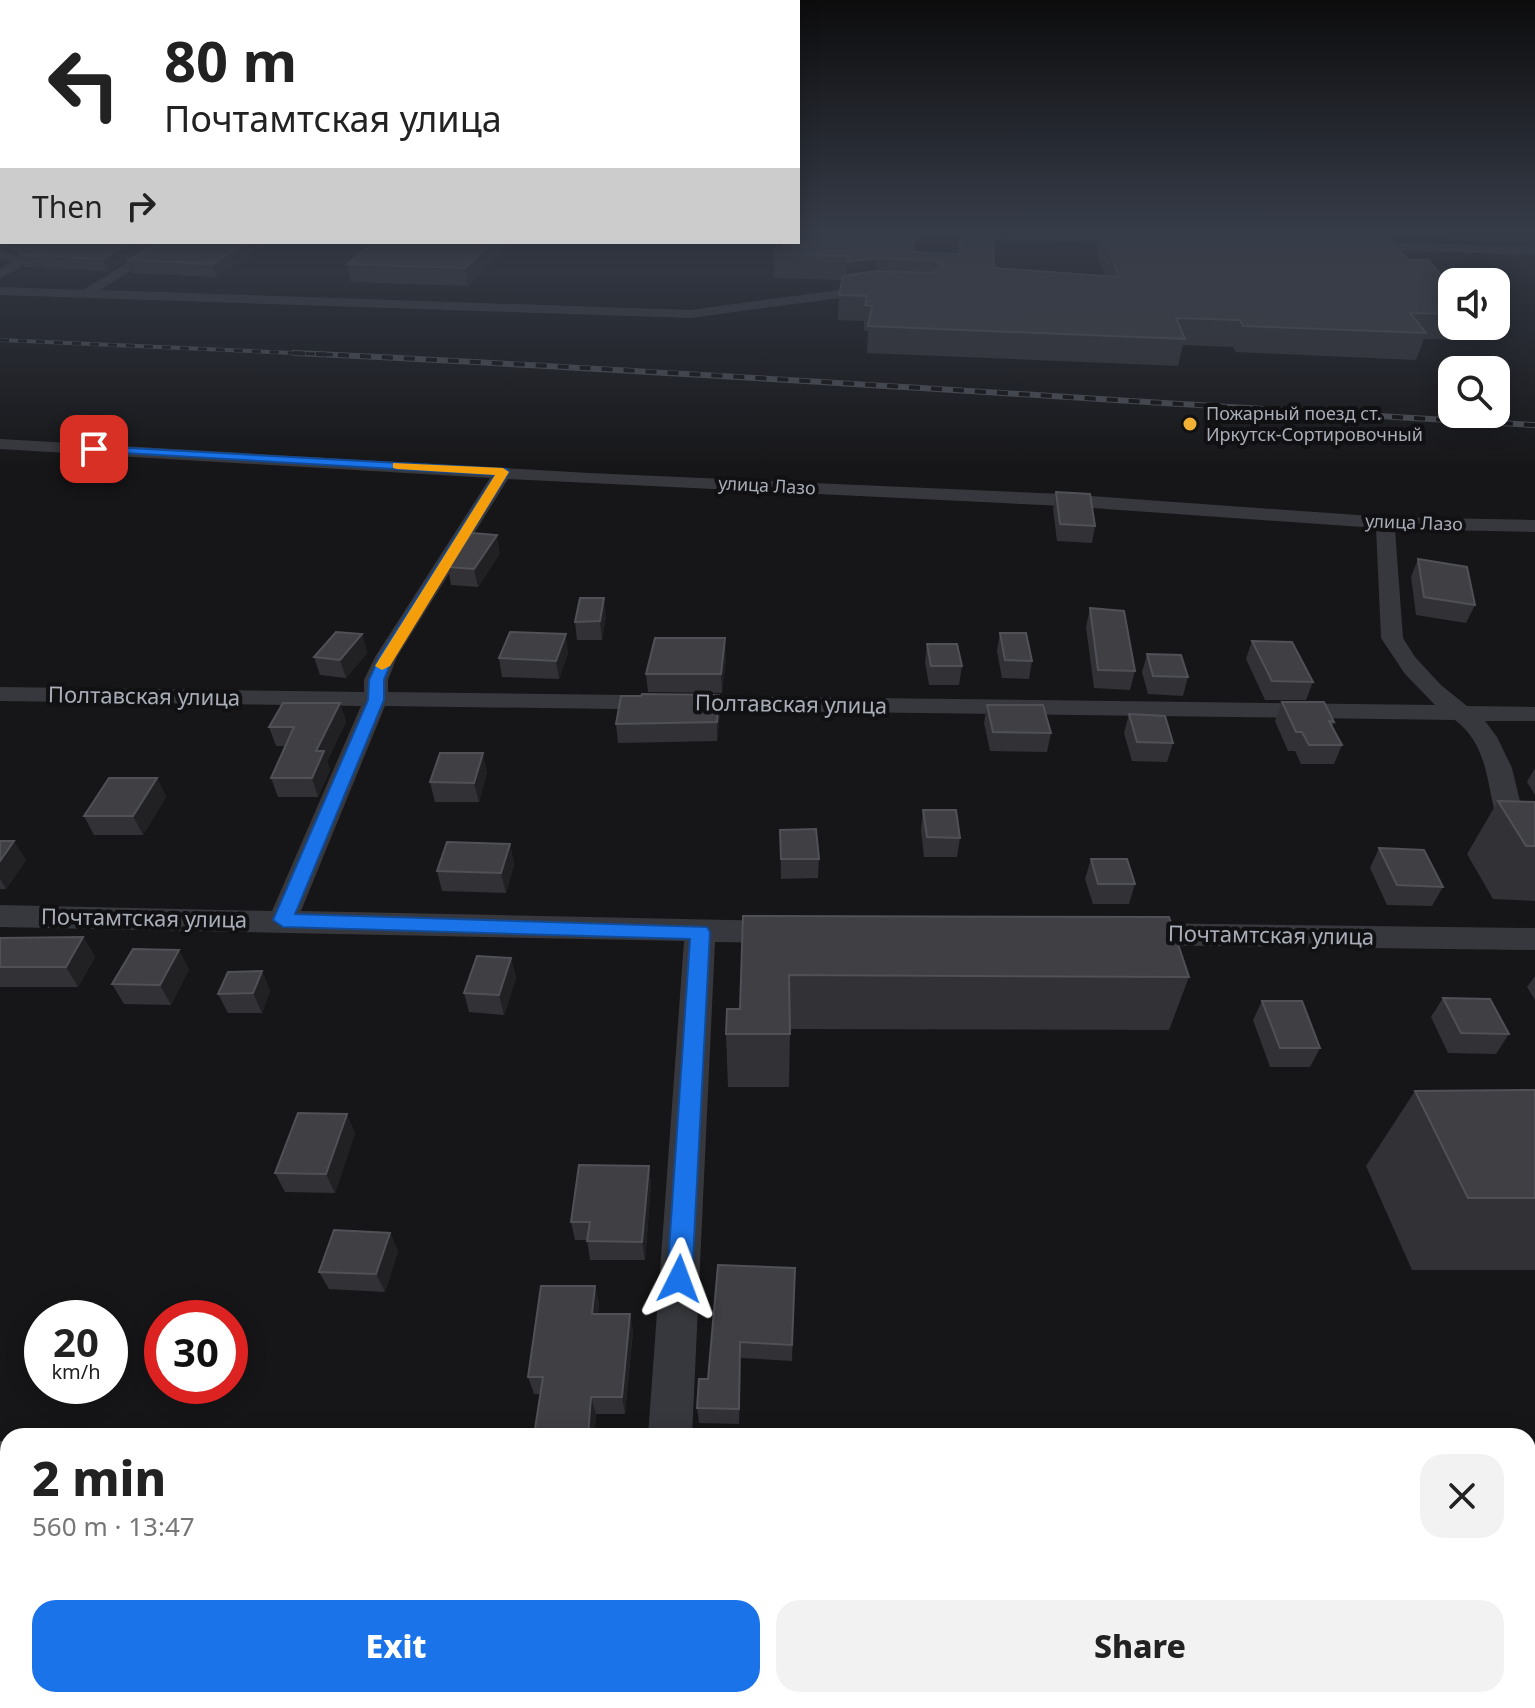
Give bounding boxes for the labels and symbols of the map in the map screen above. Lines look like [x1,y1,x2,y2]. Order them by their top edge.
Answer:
place label: Пожарный поезд ст. Иркутск-Сортировочный [1206,401,1423,446]
pin [60,415,128,483]
marker: Пожарный поезд ст. Иркутск-Сортировочный [1181,415,1199,433]
street label: улица Лазо [718,470,816,500]
street label: улица Лазо [1365,508,1463,536]
street label: Полтавская улица [48,678,240,712]
street label: Полтавская улица [695,686,887,720]
street label: Почтамтская улица [41,900,247,934]
street label: Почтамтская улица [1168,917,1374,951]
position arrow [637,1237,721,1321]
speed limit sign: 30 [144,1300,248,1404]

